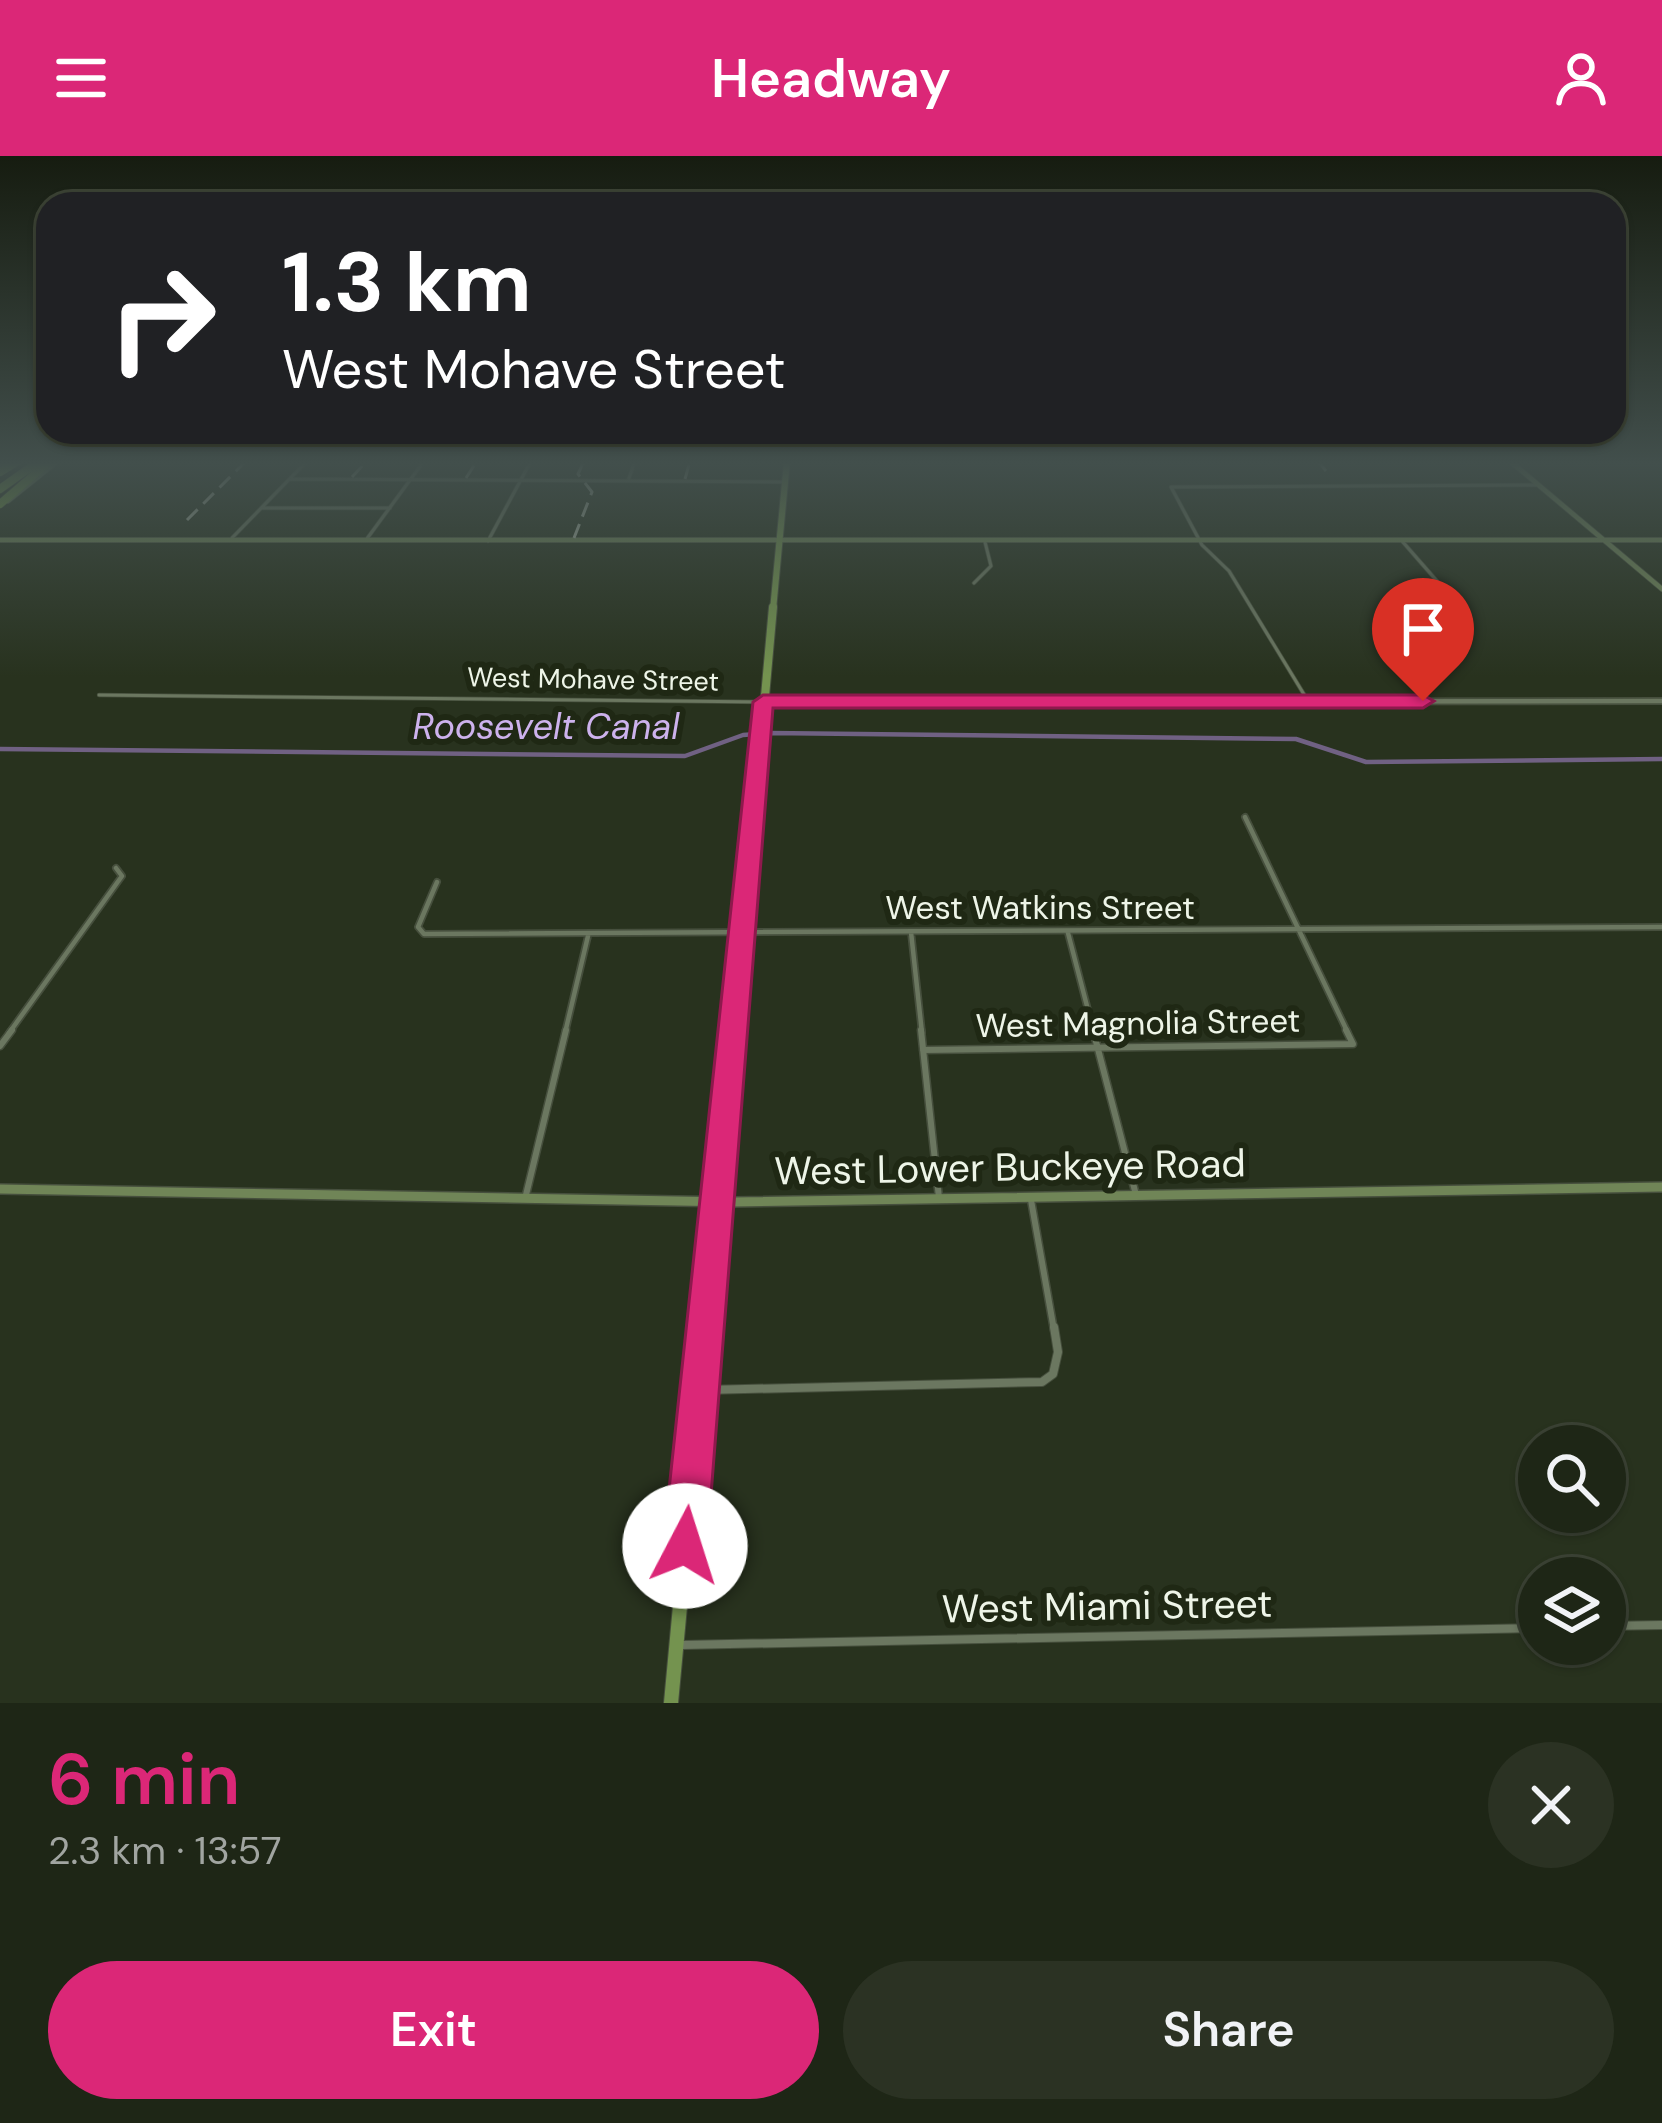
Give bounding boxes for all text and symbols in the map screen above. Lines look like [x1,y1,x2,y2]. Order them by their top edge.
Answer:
text: Headway [711,43,951,114]
icon: menu [48,45,114,111]
icon: person [1548,45,1614,111]
text: 1.3 km [282,228,532,337]
icon: right [84,240,240,396]
text: West Mohave Street [282,334,786,405]
pin [1372,578,1474,701]
icon: arrive [1390,596,1456,662]
street label: West Mohave Street [467,659,719,699]
water label: Roosevelt Canal [413,703,680,750]
street label: West Watkins Street [885,886,1195,929]
street label: West Magnolia Street [975,999,1301,1047]
street label: West Lower Buckeye Road [774,1137,1246,1197]
map controls [1518,1425,1626,1665]
button: search [1518,1425,1626,1533]
position arrow [622,1483,748,1609]
button: layers [1518,1557,1626,1665]
street label: West Miami Street [941,1578,1273,1634]
text: 6 min [48,1733,240,1826]
button: close [1488,1742,1614,1868]
text: 2.3 km · 13:57 [48,1825,282,1876]
button: Exit [48,1961,819,2099]
button: Share [843,1961,1614,2099]

